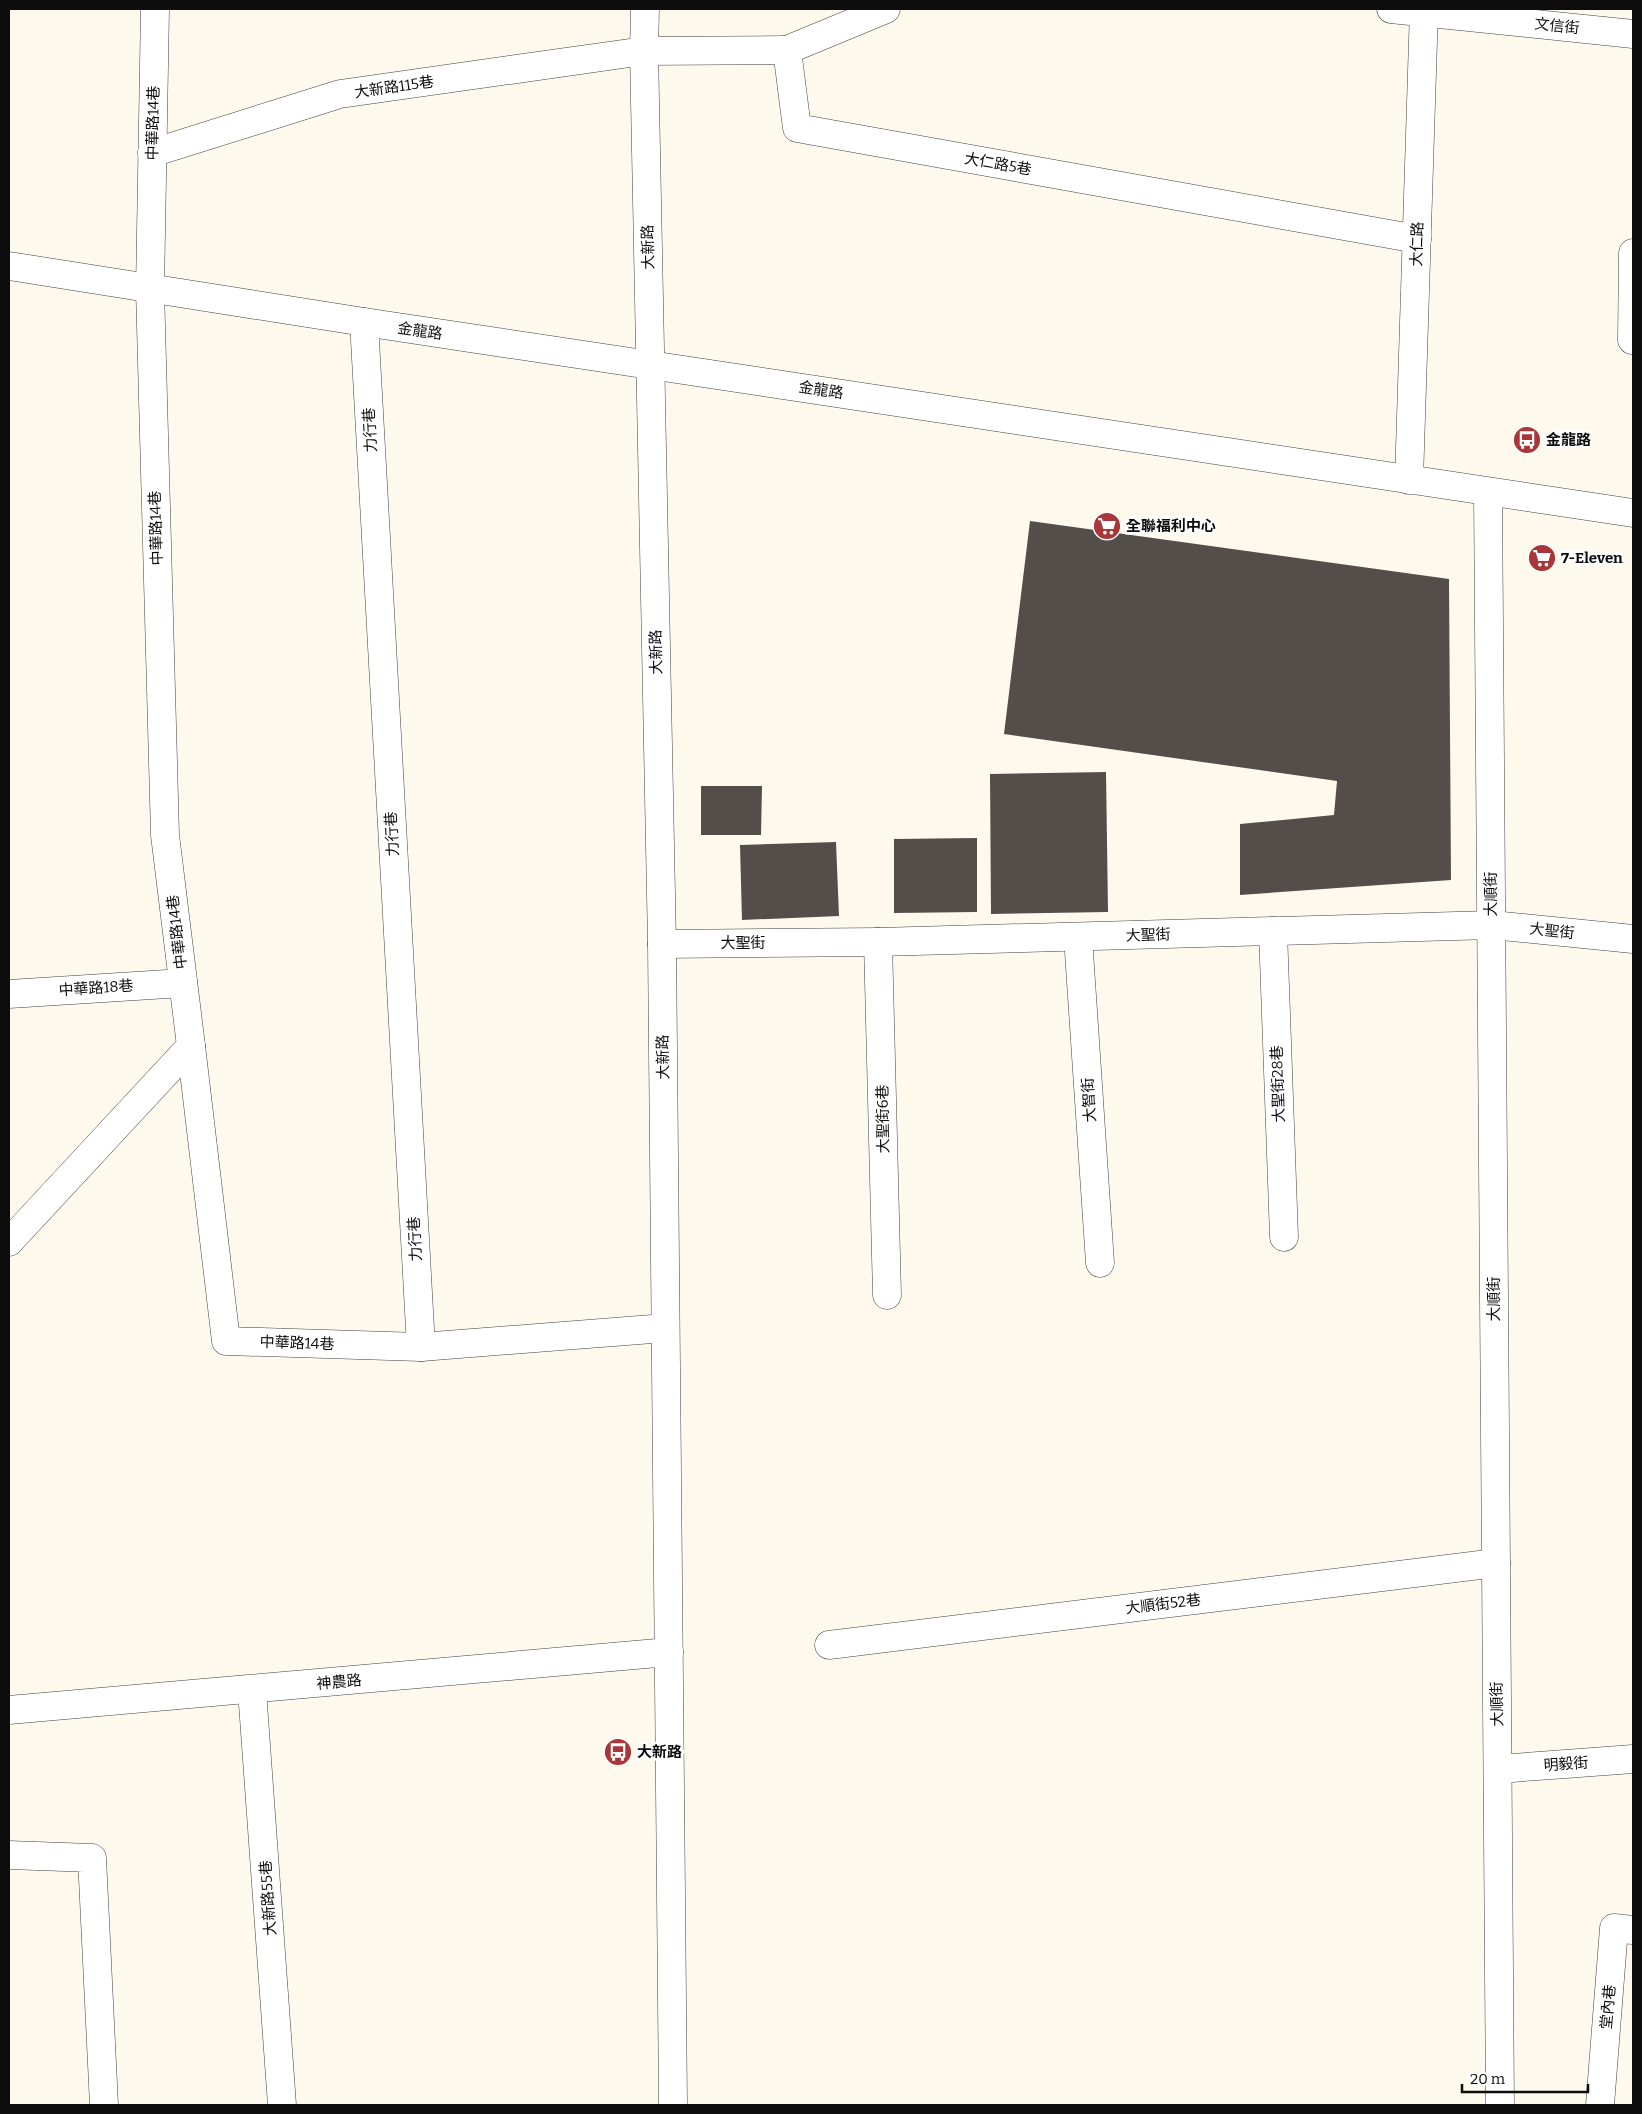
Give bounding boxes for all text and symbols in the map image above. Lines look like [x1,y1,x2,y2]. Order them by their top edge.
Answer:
street label: 文信街 [1534,15,1580,37]
street label: 大新路115巷 [353,73,435,101]
street label: 中華路14巷 [143,85,163,161]
street label: 大仁路5巷 [963,149,1033,179]
street label: 大仁路 [1407,221,1427,267]
street label: 大新路 [639,224,657,270]
street label: 金龍路 [396,319,444,343]
street label: 金龍路 [797,378,845,402]
street label: 力行巷 [360,407,380,453]
bus stop icon: 金龍路 [1512,425,1542,455]
place label: 金龍路 [1546,431,1591,449]
street label: 中華路14巷 [146,490,166,566]
supermarket icon: 全聯福利中心 [1092,511,1122,541]
place label: 全聯福利中心 [1126,517,1216,535]
supermarket icon: 7-Eleven [1527,543,1557,573]
place label: 7-Eleven [1561,549,1623,567]
street label: 大新路 [647,629,665,675]
street label: 力行巷 [382,811,402,857]
street label: 大順街 [1482,871,1500,917]
street label: 中華路14巷 [164,894,190,970]
street label: 大聖街 [1529,920,1575,942]
street label: 大聖街 [1125,925,1171,945]
street label: 大聖街 [720,934,766,952]
street label: 中華路18巷 [58,976,134,1000]
street label: 大新路 [654,1034,672,1080]
street label: 大聖街28巷 [1268,1045,1288,1123]
street label: 大智街 [1078,1077,1100,1123]
street label: 大聖街6巷 [873,1084,893,1154]
street label: 力行巷 [405,1216,425,1262]
street label: 大順街 [1485,1276,1503,1322]
street label: 中華路14巷 [259,1333,335,1353]
street label: 大順街52巷 [1124,1590,1202,1618]
street label: 神農路 [316,1671,362,1693]
street label: 大順街 [1488,1681,1506,1727]
bus stop icon: 大新路 [603,1737,633,1767]
place label: 大新路 [637,1743,682,1761]
street label: 明毅街 [1543,1753,1589,1775]
street label: 大新路55巷 [256,1859,280,1937]
street label: 堂內巷 [1597,1984,1619,2030]
scale bar [1462,2062,1588,2094]
text: 20 m [1470,2070,1506,2088]

